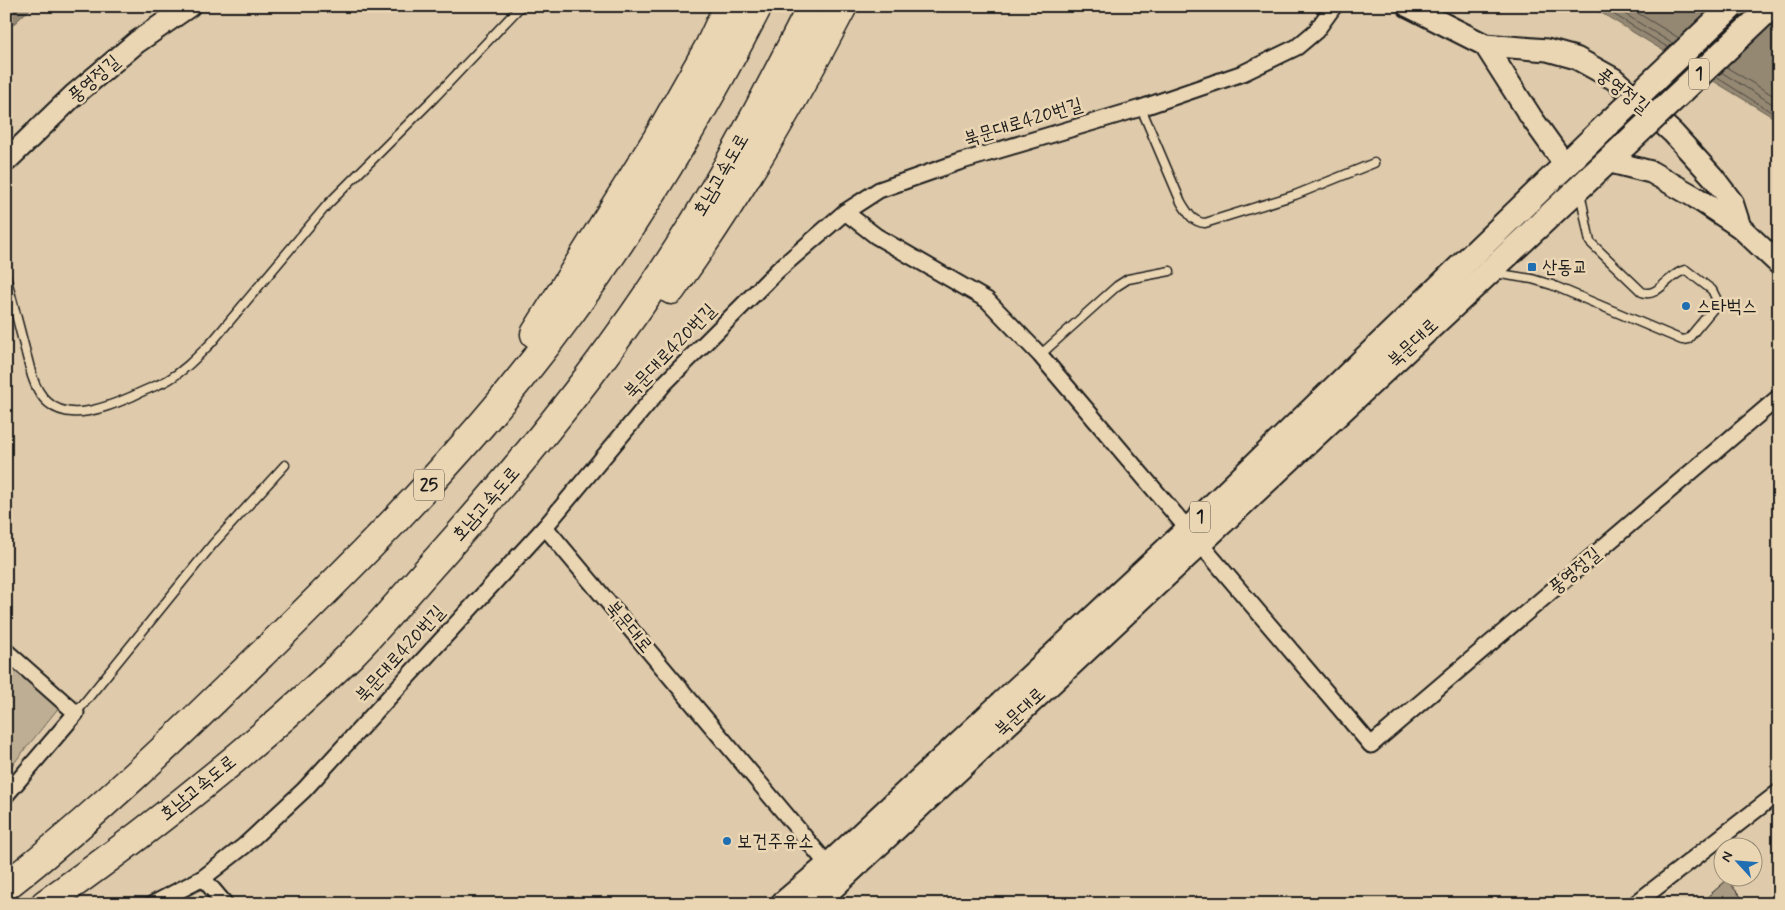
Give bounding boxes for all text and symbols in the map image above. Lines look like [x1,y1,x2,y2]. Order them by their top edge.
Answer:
street label: 풍영정길 [63,50,125,108]
road number: 1 [1689,59,1709,90]
street label: 풍영정길 [1591,62,1655,120]
street label: 북문대로420번길 [961,92,1085,152]
street label: 호남고속도로 [687,129,755,221]
place label: 산동교 [1542,255,1588,280]
marker: 산동교 [1526,261,1538,273]
place label: 스타벅스 [1696,294,1757,319]
street label: 북문대로420번길 [618,298,722,404]
marker: 스타벅스 [1680,300,1692,312]
street label: 북문대로 [1382,313,1444,373]
street label: 호남고속도로 [446,461,526,547]
road number: 25 [414,470,444,500]
road number: 1 [1190,502,1210,532]
street label: 풍영정길 [1544,542,1606,600]
street label: 북문대로 [600,596,658,658]
street label: 북문대로420번길 [350,600,450,708]
street label: 북문대로 [989,682,1051,742]
street label: 호남고속도로 [154,749,242,827]
place label: 보건주유소 [737,829,813,854]
marker: 보건주유소 [721,835,733,847]
north arrow [1712,838,1762,888]
text: N [1717,849,1737,865]

